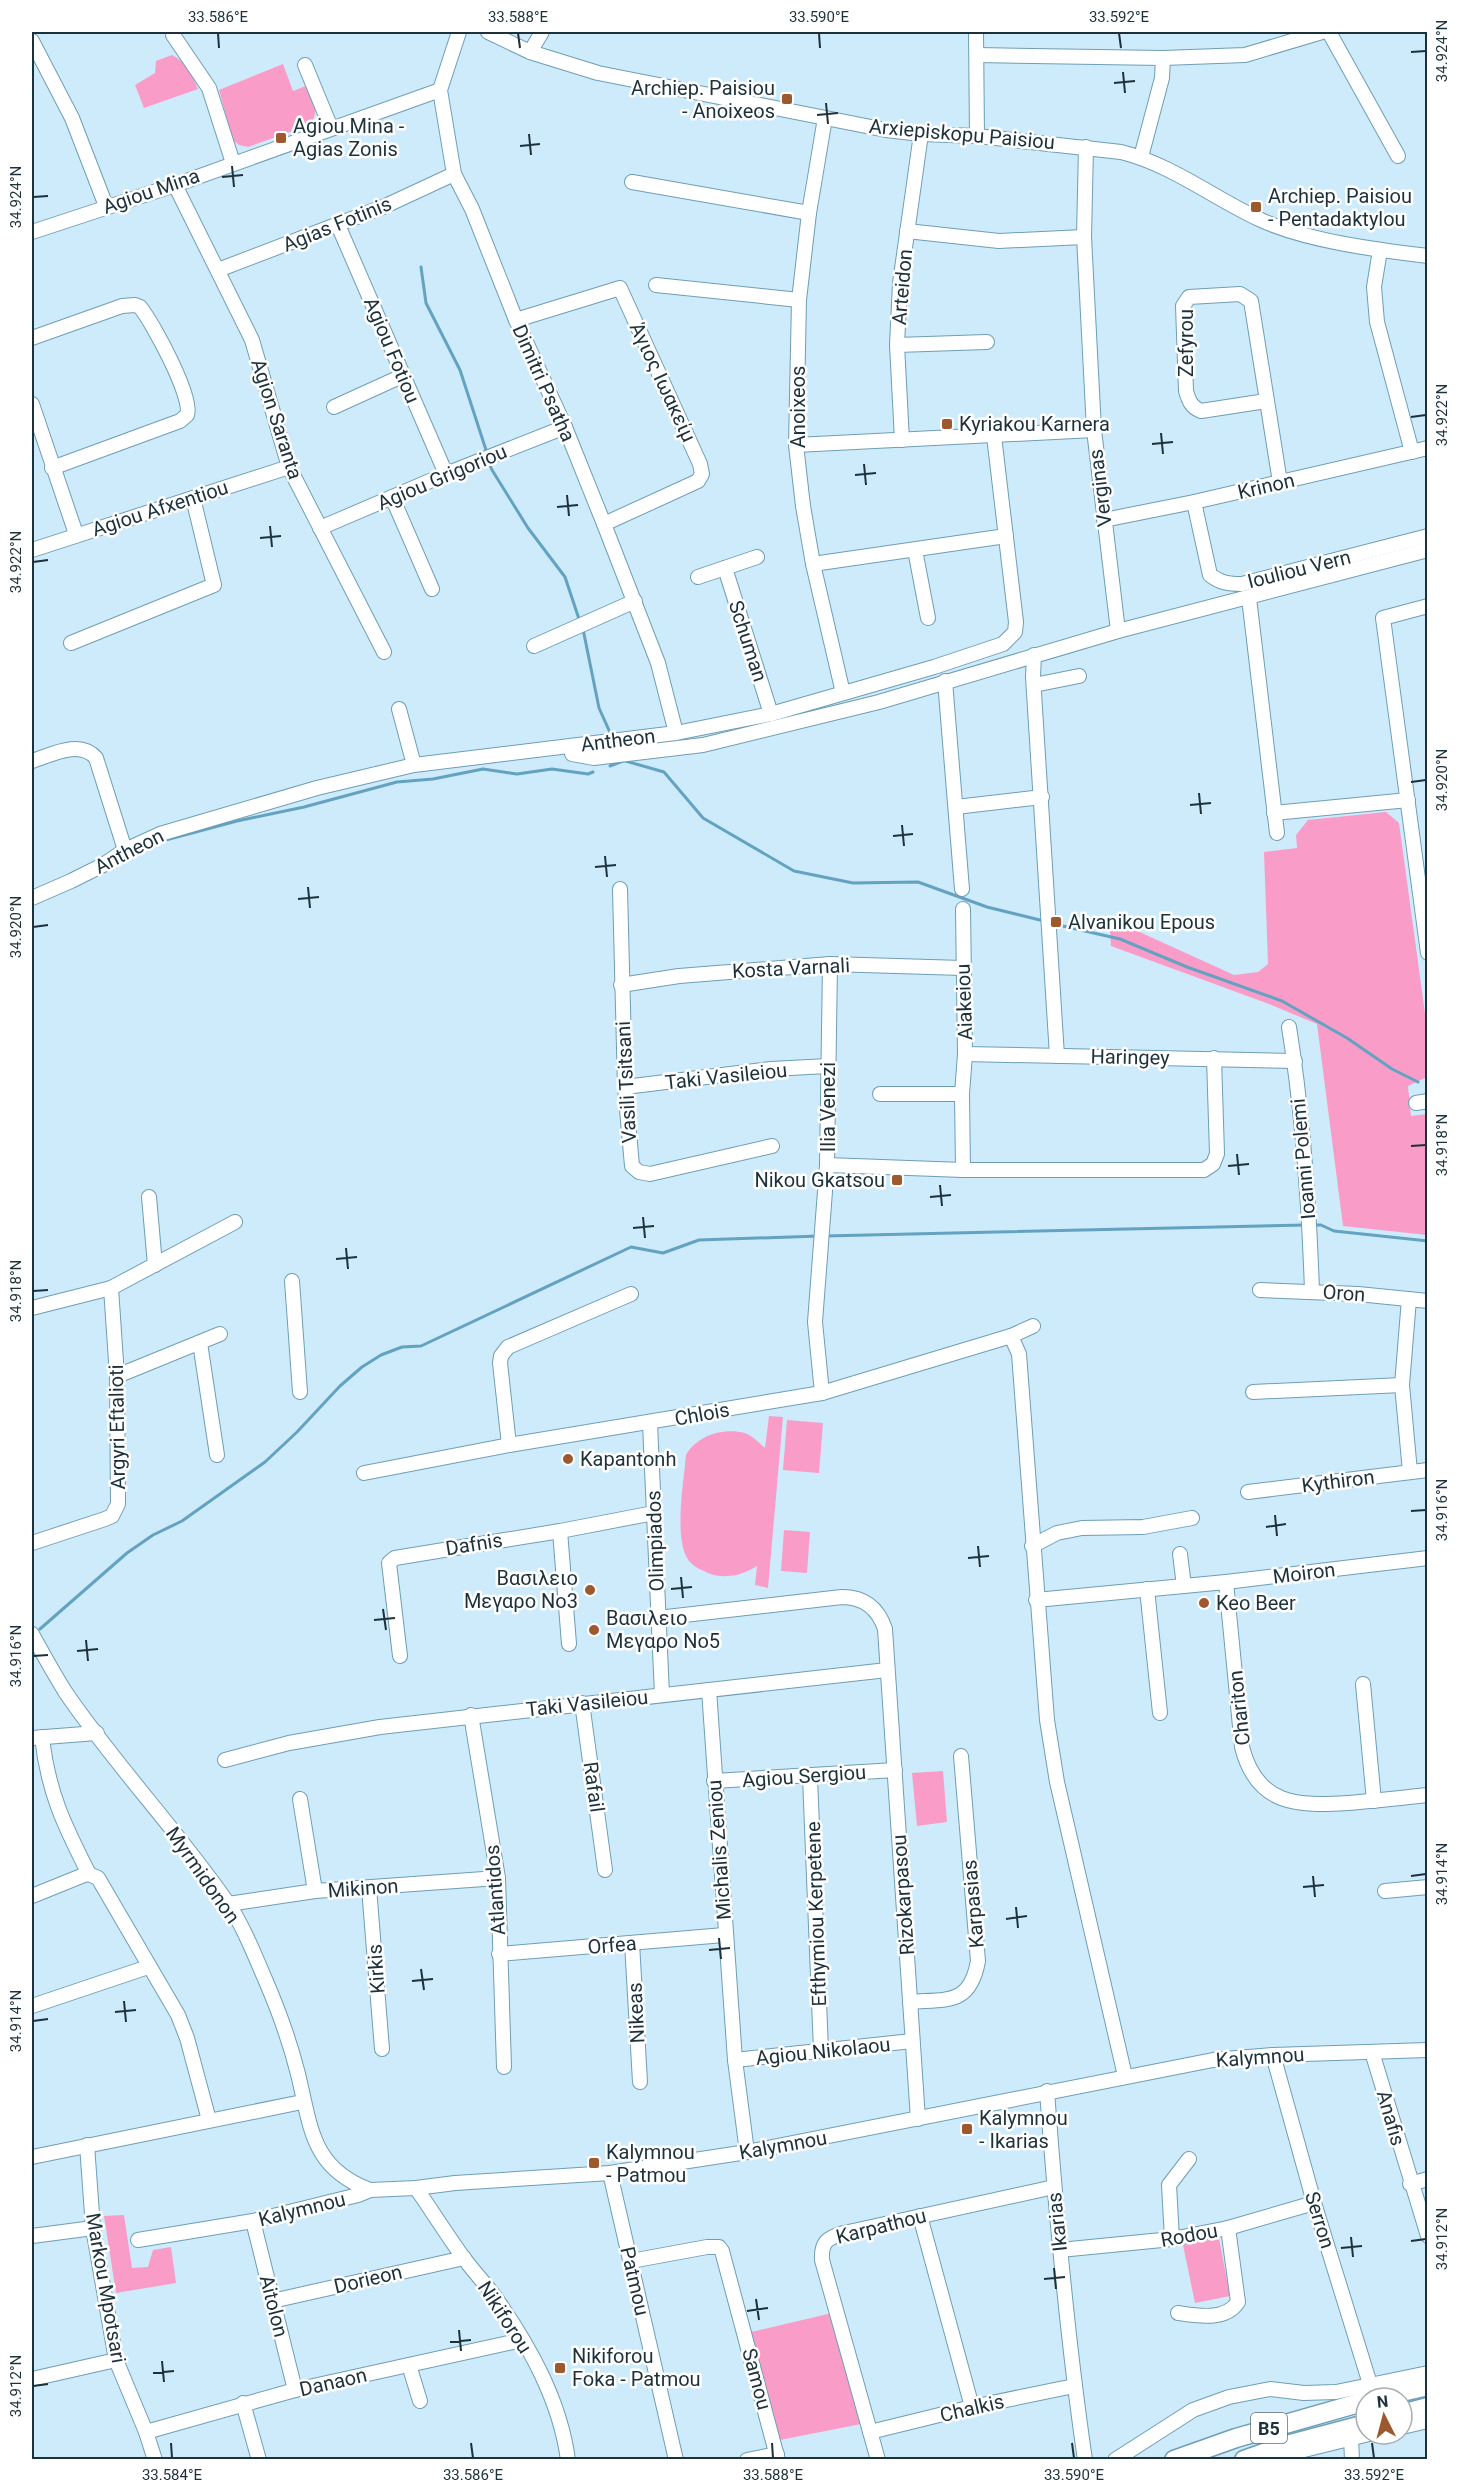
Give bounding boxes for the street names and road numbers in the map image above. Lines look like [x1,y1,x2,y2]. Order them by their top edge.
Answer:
street label: Arxiepiskopu Paisiou [868,114,1056,154]
street label: Agiou Mina [99,163,203,219]
street label: Agias Fotinis [279,191,395,257]
street label: Arteidon [887,248,917,326]
street label: Agiou Fotiou [359,293,425,407]
street label: Zefyrou [1174,309,1198,377]
street label: Άγιος Ιωακείμ [625,318,701,446]
street label: Dimitri Psatha [507,321,581,445]
street label: Agion Saranta [246,356,308,482]
street label: Anoixeos [786,366,810,448]
street label: Agiou Grigoriou [374,439,510,515]
street label: Verginas [1083,448,1117,528]
street label: Krinon [1235,468,1297,504]
street label: Agiou Afxentiou [89,475,231,541]
street label: Iouliou Vern [1245,545,1353,593]
street label: Schuman [724,597,772,685]
street label: Antheon [579,724,657,756]
street label: Antheon [90,823,168,879]
street label: Kosta Varnali [731,953,851,983]
street label: Aiakeiou [951,963,977,1041]
street label: Vasili Tsitsani [611,1020,641,1144]
street label: Haringey [1090,1044,1170,1070]
street label: Taki Vasileiou [664,1058,788,1094]
street label: Ilia Venezi [816,1062,840,1152]
street label: Ioanni Polemi [1286,1097,1320,1221]
street label: Oron [1322,1280,1366,1306]
street label: Argyri Eftalioti [104,1364,130,1490]
street label: Chlois [673,1397,731,1431]
street label: Kythiron [1300,1465,1376,1497]
street label: Olimpiados [641,1490,669,1592]
street label: Dafnis [444,1528,504,1560]
street label: Moiron [1271,1557,1337,1589]
street label: Chariton [1223,1669,1255,1747]
street label: Taki Vasileiou [525,1685,649,1721]
street label: Rafail [579,1760,609,1814]
street label: Agiou Sergiou [741,1760,867,1792]
street label: Michalis Zeniou [702,1779,736,1921]
street label: Efthymiou Kerpetene [801,1821,831,2007]
street label: Myrmidonon [161,1822,245,1928]
street label: Rizokarpasou [887,1834,919,1956]
street label: Atlantidos [480,1844,510,1936]
street label: Karpasias [957,1859,989,1949]
street label: Mikinon [327,1874,399,1902]
street label: Orfea [587,1931,637,1959]
street label: Kirkis [362,1943,390,1995]
street label: Nikeas [622,1982,650,2044]
street label: Agiou Nikolaou [754,2032,892,2070]
street label: Kalymnou [1215,2042,1305,2072]
street label: Anafis [1372,2088,1410,2148]
street label: Kalymnou [737,2125,829,2165]
street label: Kalymnou [256,2187,348,2231]
street label: Serron [1300,2189,1340,2251]
street label: Ikarias [1042,2191,1072,2253]
street label: Karpathou [833,2203,929,2249]
street label: Markou Mpotsari [81,2211,131,2365]
street label: Rodou [1159,2218,1219,2252]
street label: Patmou [615,2244,655,2318]
street label: Dorieon [332,2260,404,2298]
street label: Aitolon [255,2273,293,2339]
street label: Nikiforou [473,2276,537,2358]
street label: Samou [737,2346,777,2412]
street label: Danaon [297,2363,369,2401]
street label: Chalkis [938,2389,1006,2427]
road number: B5 [1251,2413,1287,2443]

